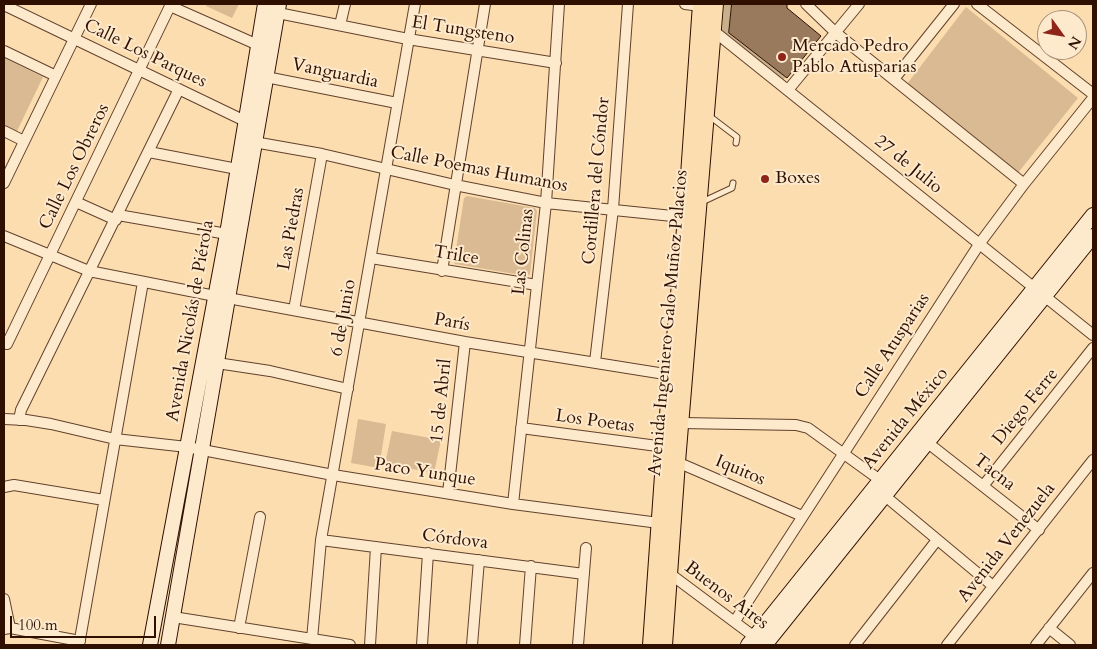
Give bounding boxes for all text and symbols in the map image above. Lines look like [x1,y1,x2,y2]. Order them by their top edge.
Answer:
north arrow [1037,10,1087,60]
street label: El Tungsteno [410,12,516,50]
street label: Calle Los Parques [80,15,210,93]
text: N [1063,32,1086,53]
place label: Mercado Pedro Pablo Atusparias [792,36,916,78]
marker: Mercado Pedro Pablo Atusparias [776,51,788,63]
street label: Vanguardia [290,54,380,94]
street label: Cordillera del Cóndor [579,96,615,266]
street label: Calle Los Obreros [35,100,115,234]
street label: 27 de Julio [870,131,946,199]
street label: Calle Poemas Humanos [389,142,569,198]
place label: Boxes [775,168,820,190]
street label: Avenida Ingeniero Galo Muñoz Palacios [645,169,693,477]
marker: Boxes [759,173,771,185]
street label: Las Piedras [274,186,310,272]
street label: Las Colinas [509,208,539,296]
street label: Avenida Nicolás de Piérola [163,219,219,423]
street label: Trilce [432,242,480,270]
street label: 6 de Junio [327,278,361,358]
street label: Calle Atusparias [851,289,935,403]
street label: París [432,309,472,337]
street label: 15 de Abril [427,358,457,444]
street label: Avenida México [858,364,954,474]
street label: Diego Ferre [989,364,1063,450]
street label: Los Poetas [554,406,636,438]
street label: Tacna [969,450,1019,496]
street label: Iquitos [712,451,768,491]
street label: Paco Yunque [373,454,477,492]
street label: Avenida Venezuela [954,479,1060,607]
street label: Córdova [421,525,489,555]
street label: Buenos Aires [680,557,772,635]
scale bar [12,606,159,638]
text: 100 m [18,615,58,635]

